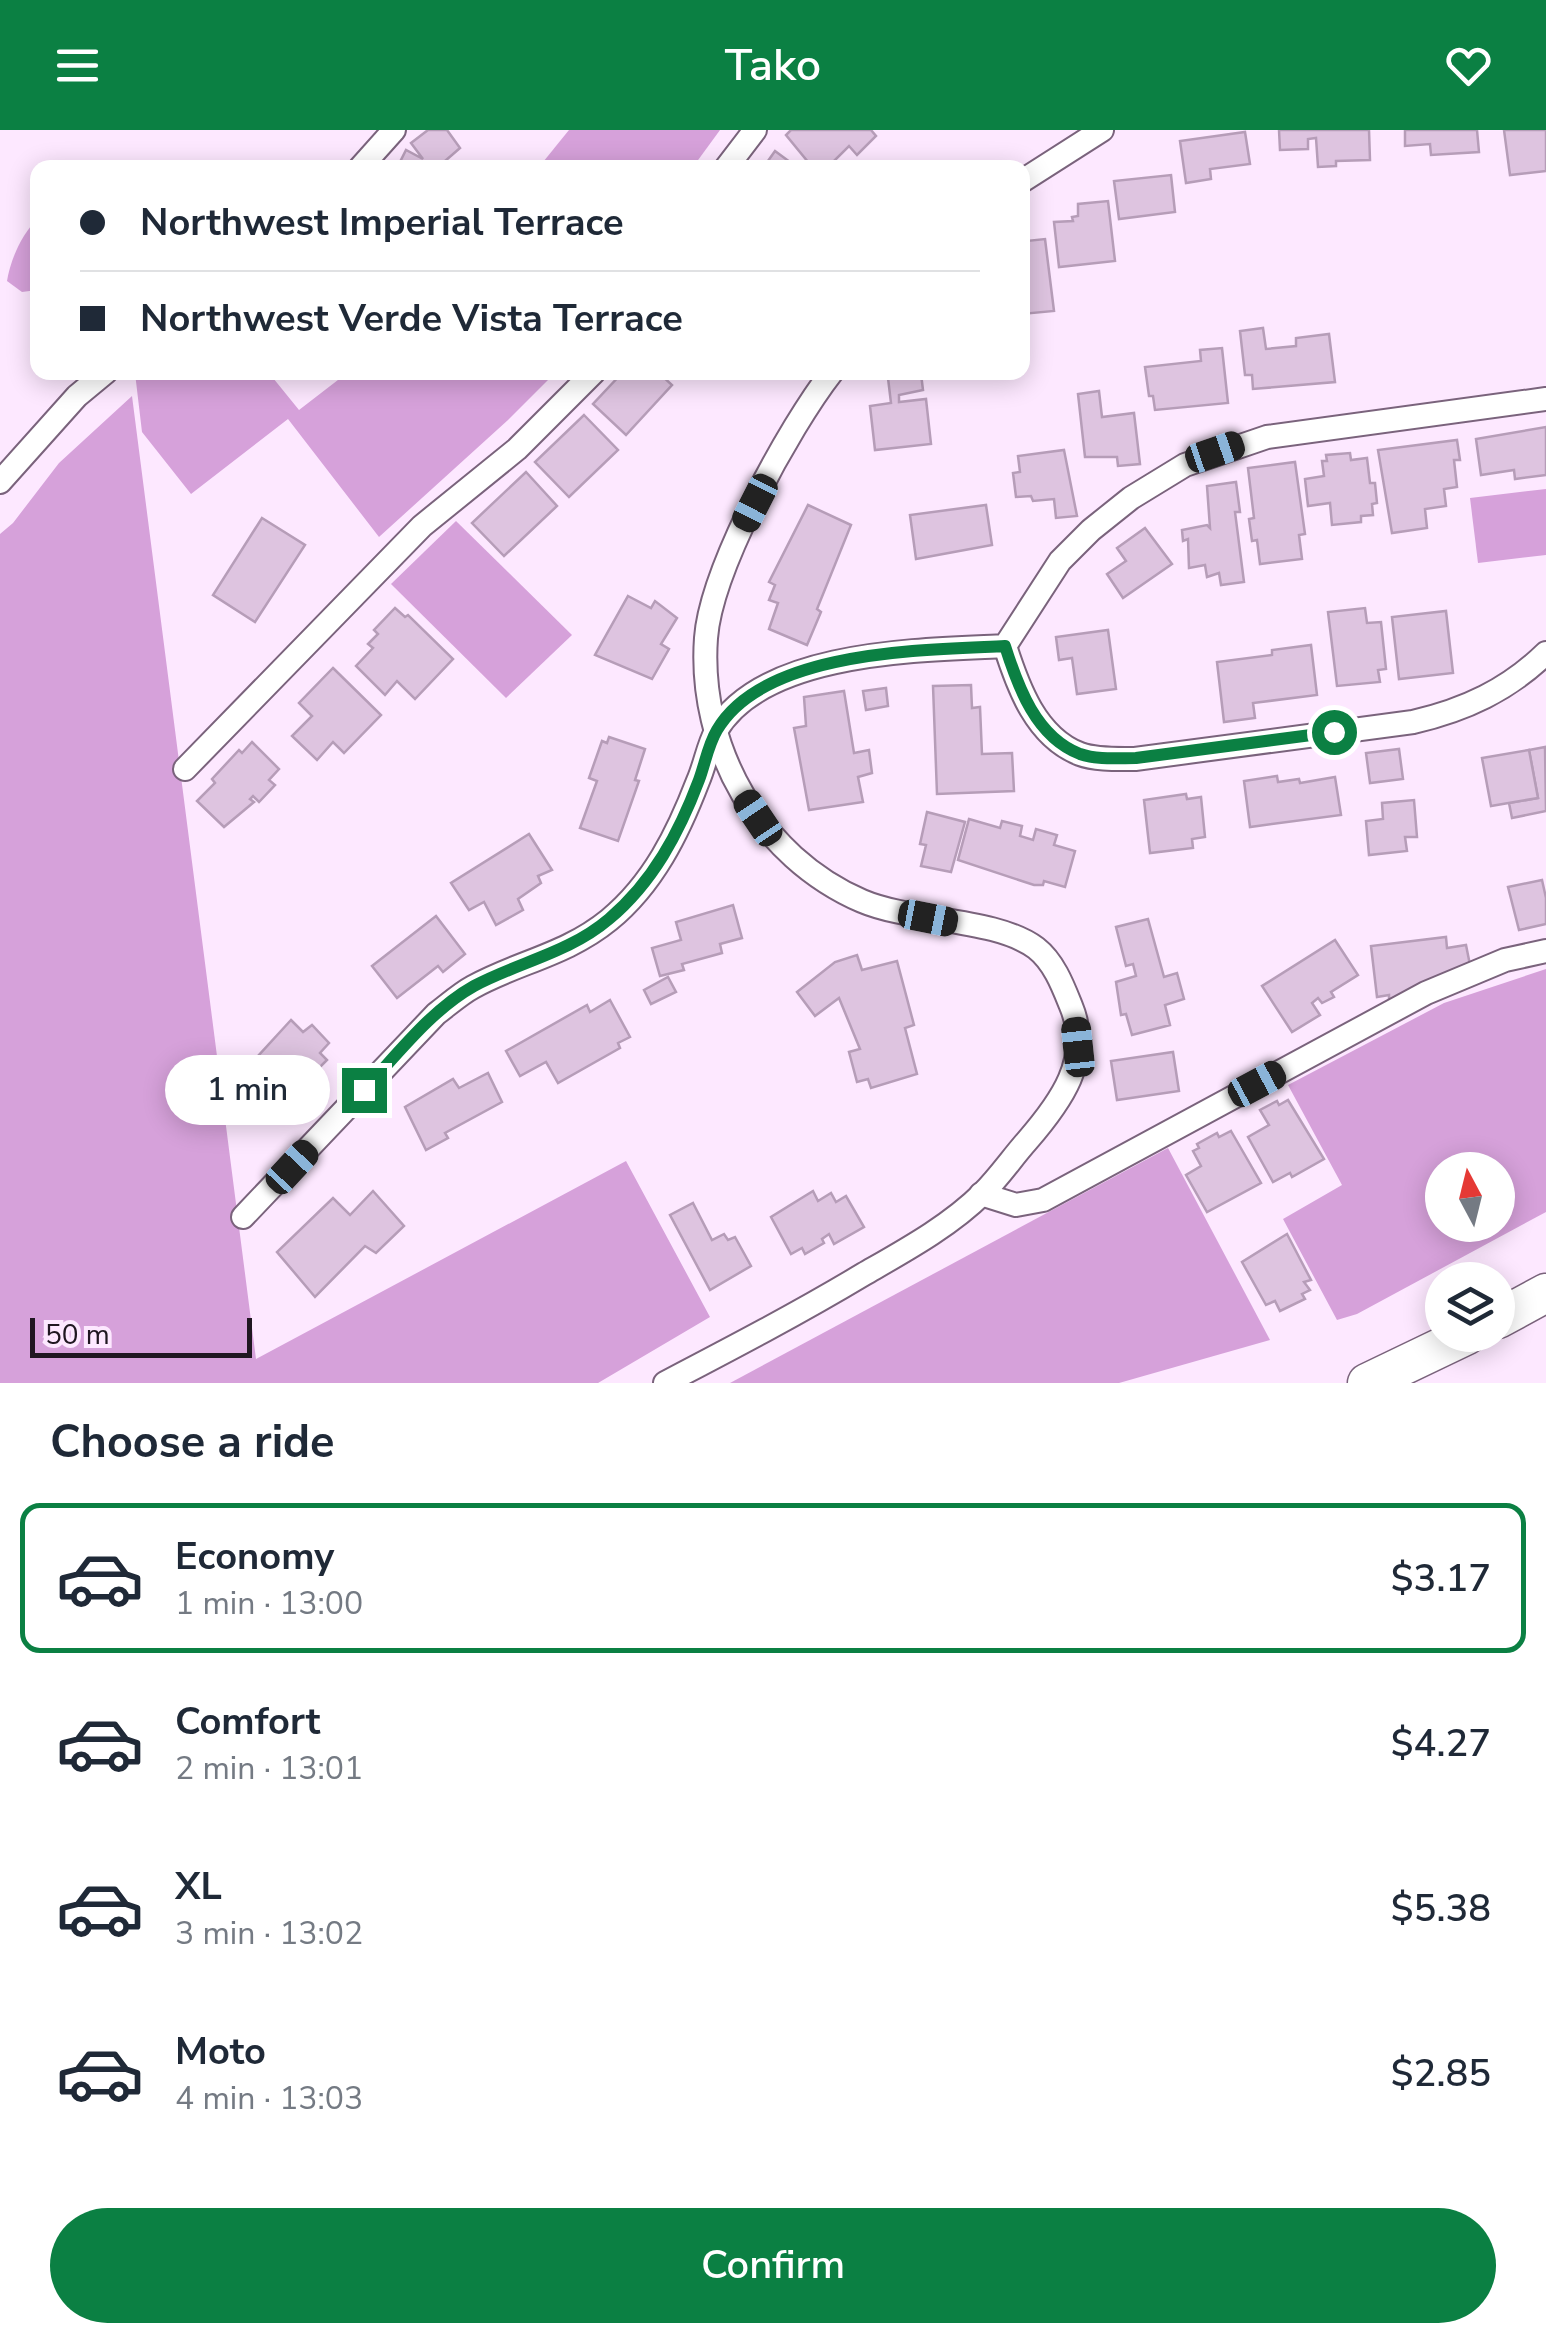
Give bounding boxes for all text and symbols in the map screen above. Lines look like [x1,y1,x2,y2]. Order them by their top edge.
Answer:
text: Tako [725,35,821,96]
icon: menu [50,38,105,93]
icon: heart [1441,38,1496,93]
text: Northwest Imperial Terrace [140,197,624,248]
text: Northwest Verde Vista Terrace [140,293,683,344]
car [1182,428,1248,476]
car [728,469,782,537]
route start [1312,710,1357,755]
car [729,785,787,851]
car [896,898,960,938]
car [1060,1016,1096,1078]
callout: 1 min [164,1055,329,1125]
car [1223,1057,1291,1111]
text: 1 min [207,1068,288,1111]
route end [342,1068,387,1113]
car [261,1135,323,1199]
north arrow [1425,1152,1515,1242]
map controls [1425,1152,1515,1352]
button: layers [1425,1262,1515,1352]
scale bar [30,1313,252,1358]
text: 50 m [45,1316,110,1354]
text: Choose a ride [50,1412,335,1473]
text: Economy [175,1531,334,1582]
icon: car [55,1533,145,1623]
text: $3.17 [1391,1553,1491,1604]
text: 1 min · 13:00 [175,1582,363,1625]
text: Comfort [175,1696,320,1747]
icon: car [55,1698,145,1788]
text: $4.27 [1391,1718,1491,1769]
text: 2 min · 13:01 [175,1747,363,1790]
text: XL [175,1861,222,1912]
icon: car [55,1863,145,1953]
text: $5.38 [1391,1883,1491,1934]
text: 3 min · 13:02 [175,1912,363,1955]
text: Moto [175,2026,266,2077]
icon: car [55,2028,145,2118]
text: $2.85 [1391,2048,1491,2099]
text: 4 min · 13:03 [175,2077,363,2120]
button: Confirm [50,2208,1496,2323]

